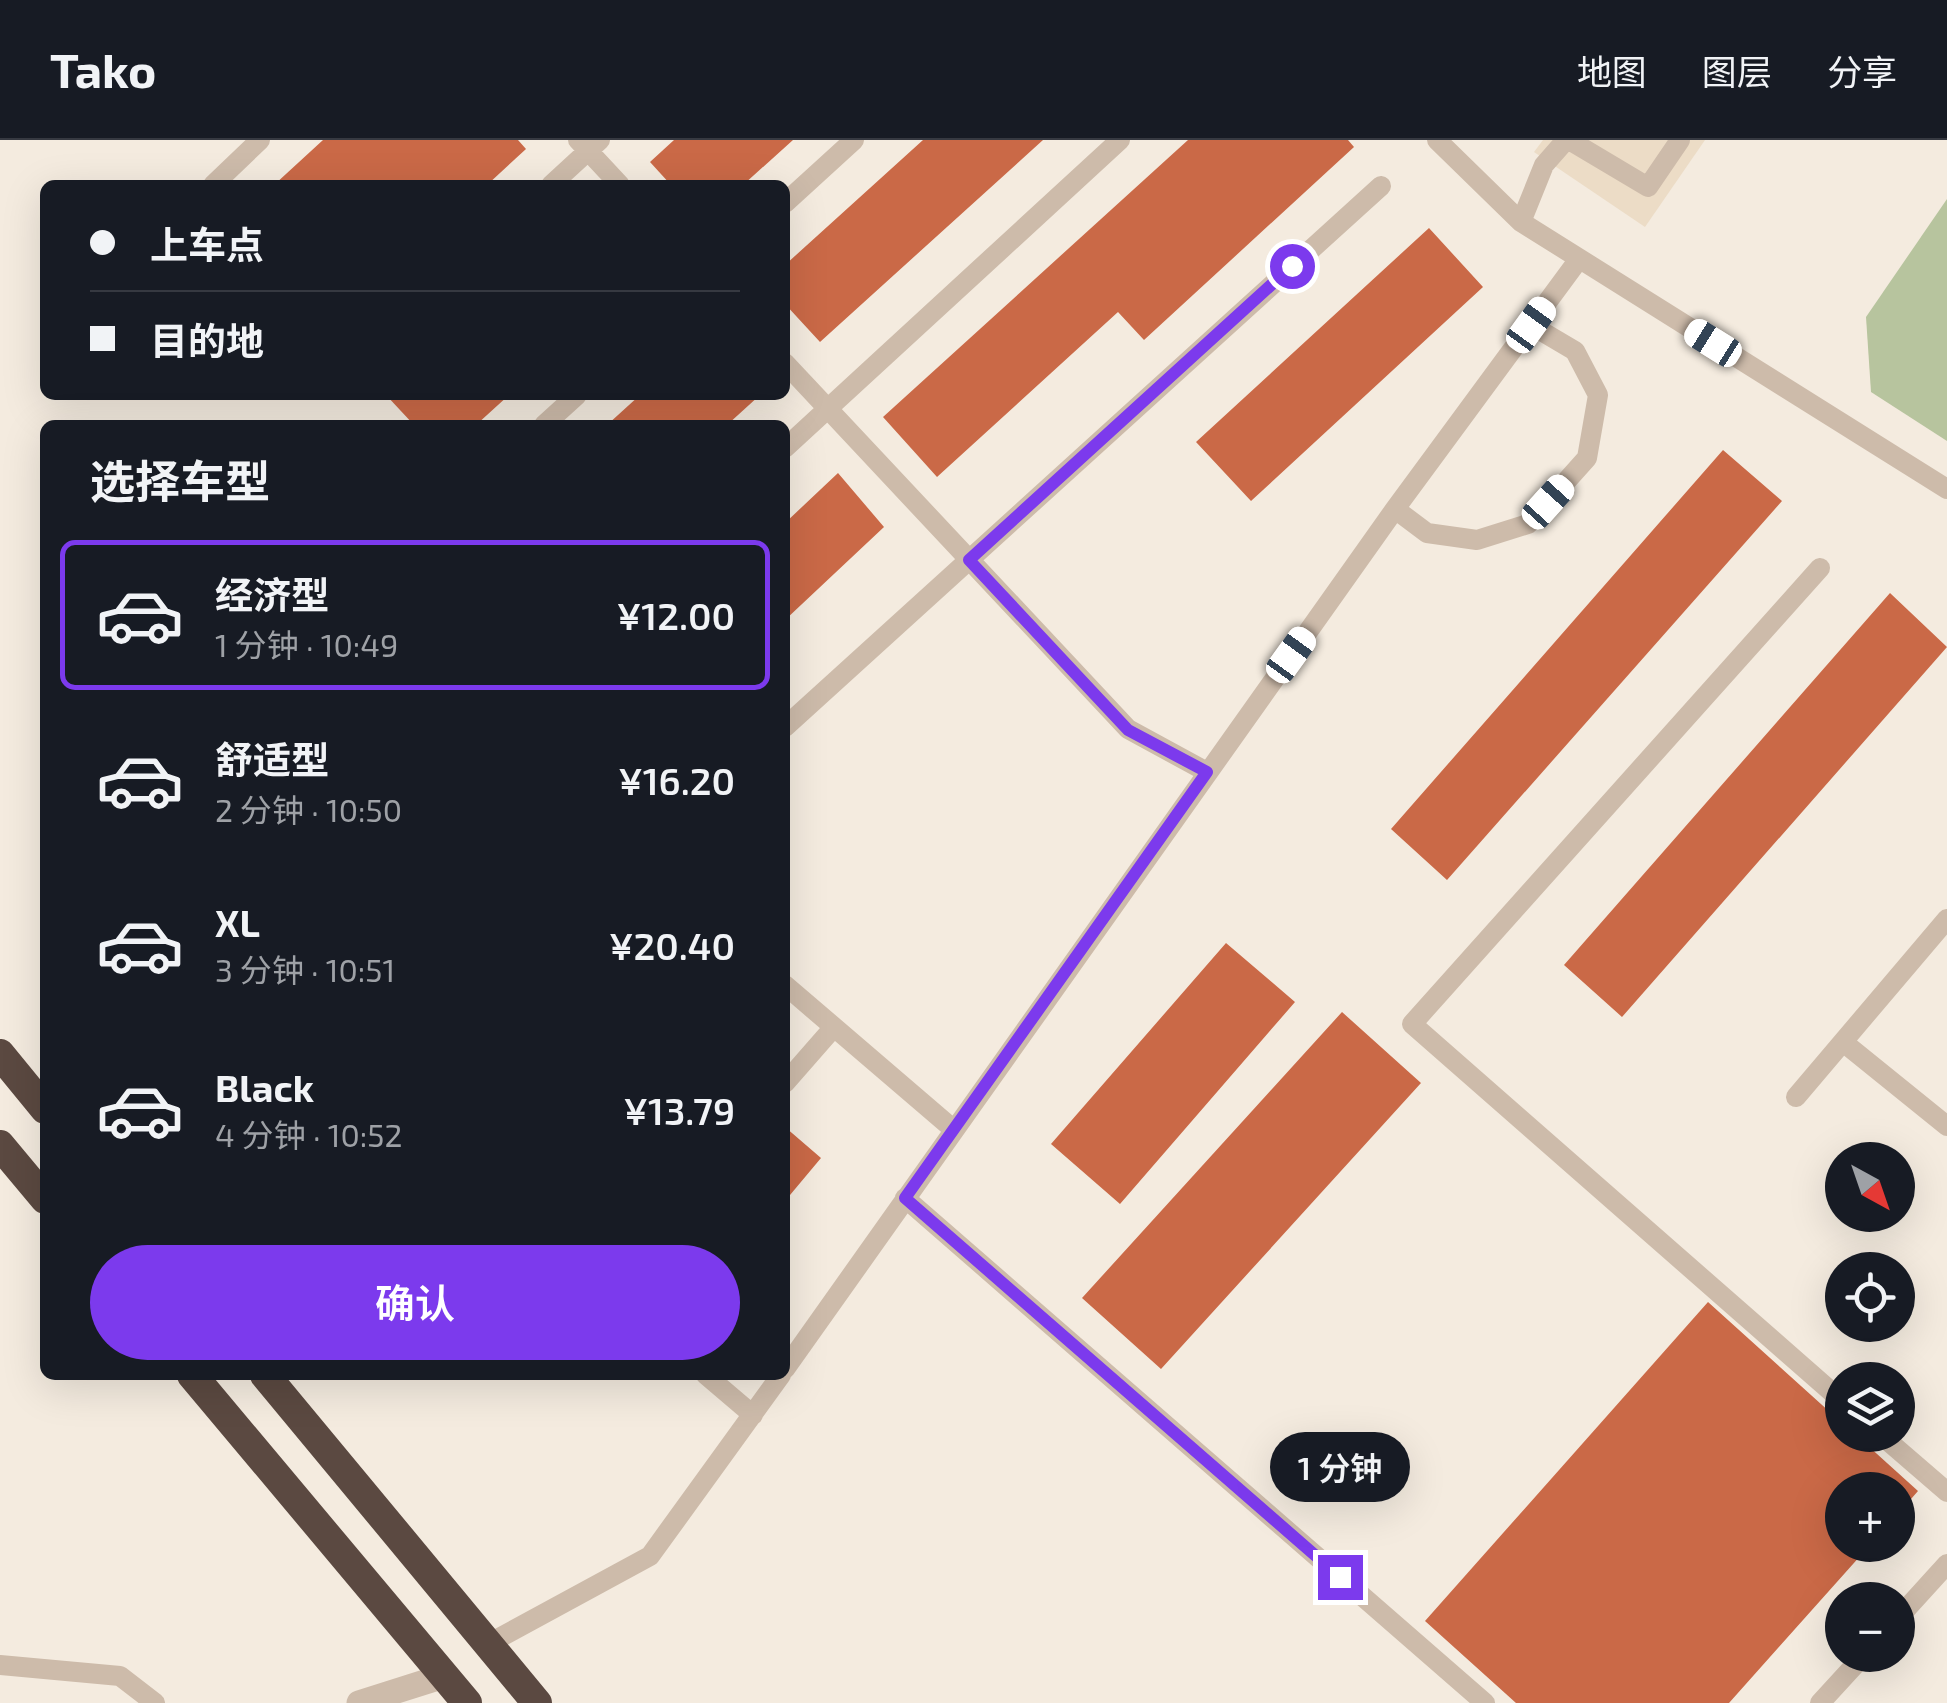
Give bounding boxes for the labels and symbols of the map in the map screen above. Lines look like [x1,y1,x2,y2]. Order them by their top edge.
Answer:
route start [1270,244,1315,289]
car [1501,292,1561,358]
car [1680,314,1746,372]
car [1517,470,1579,534]
car [1261,622,1321,688]
north arrow [1825,1142,1915,1232]
callout: 1 分钟 [1270,1432,1410,1502]
route end [1318,1555,1363,1600]

